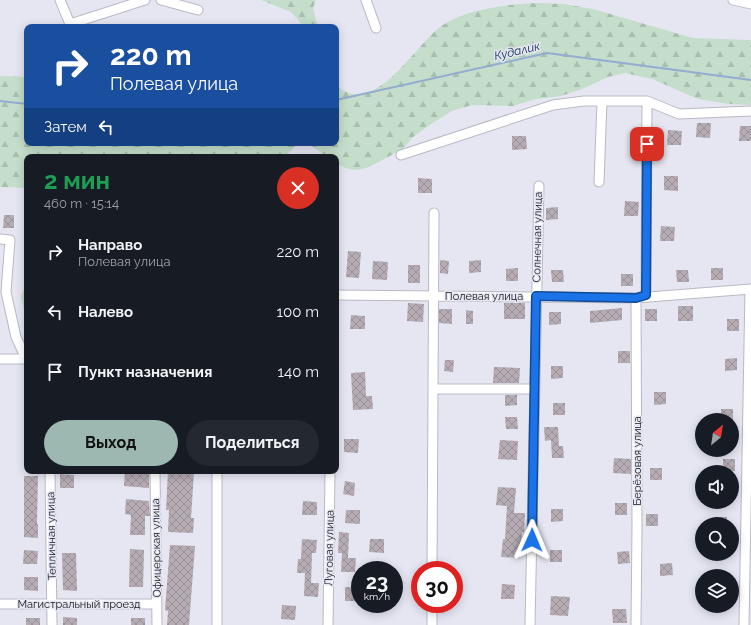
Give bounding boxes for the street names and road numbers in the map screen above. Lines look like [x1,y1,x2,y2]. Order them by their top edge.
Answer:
street label: Солнечная улица [530,192,545,282]
street label: Полевая улица [445,290,523,303]
street label: Берёзовая улица [631,416,644,506]
street label: Тепличная улица [44,492,59,580]
street label: Офицерская улица [149,498,164,598]
street label: Луговая улица [322,510,337,586]
street label: Магистральный проезд [18,598,141,611]

